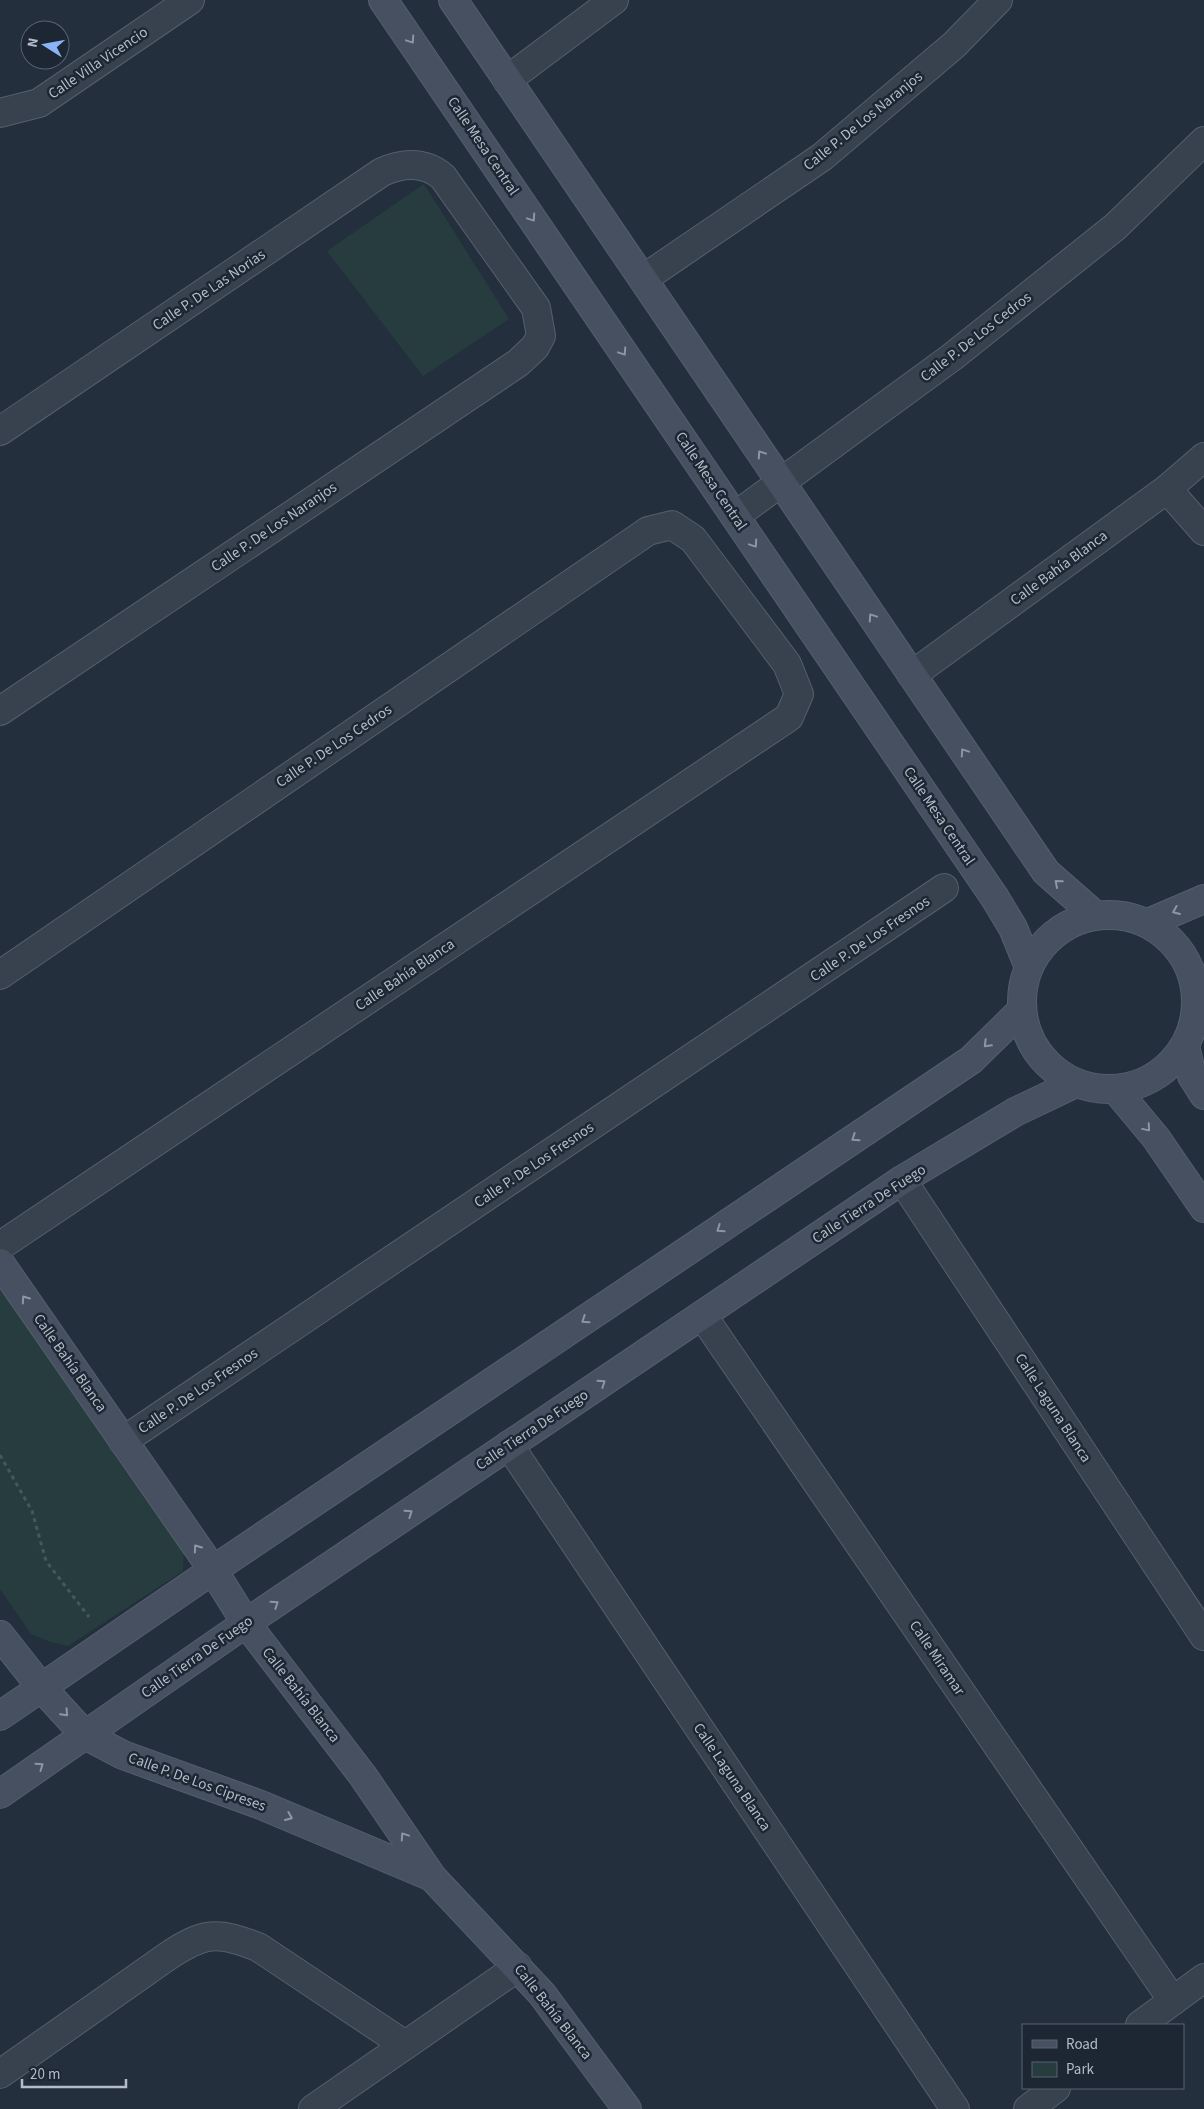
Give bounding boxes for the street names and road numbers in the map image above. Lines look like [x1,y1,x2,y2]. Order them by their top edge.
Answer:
street label: Calle Villa Vicencio [44,22,152,104]
street label: Calle P. De Los Naranjos [799,66,927,176]
street label: Calle Mesa Central [442,92,524,200]
street label: Calle P. De Las Norias [148,244,270,336]
street label: Calle P. De Los Cedros [916,287,1036,387]
street label: Calle Mesa Central [670,427,752,535]
street label: Calle P. De Los Naranjos [207,477,341,577]
street label: Calle Bahía Blanca [1006,526,1112,610]
street label: Calle P. De Los Cedros [272,699,396,793]
street label: Calle Mesa Central [898,762,980,870]
street label: Calle P. De Los Fresnos [806,891,934,987]
street label: Calle Bahía Blanca [351,934,459,1016]
street label: Calle P. De Los Fresnos [470,1117,598,1213]
street label: Calle Tierra De Fuego [808,1159,930,1249]
street label: Calle Bahía Blanca [28,1310,112,1416]
street label: Calle P. De Los Fresnos [134,1343,262,1439]
street label: Calle Laguna Blanca [1010,1349,1096,1467]
street label: Calle Tierra De Fuego [472,1384,592,1476]
street label: Calle Tierra De Fuego [137,1611,257,1703]
street label: Calle Miramar [904,1616,970,1700]
street label: Calle Bahía Blanca [257,1643,345,1747]
street label: Calle Laguna Blanca [688,1719,776,1835]
street label: Calle P. De Los Cipreses [125,1747,269,1817]
street label: Calle Bahía Blanca [509,1960,597,2064]

